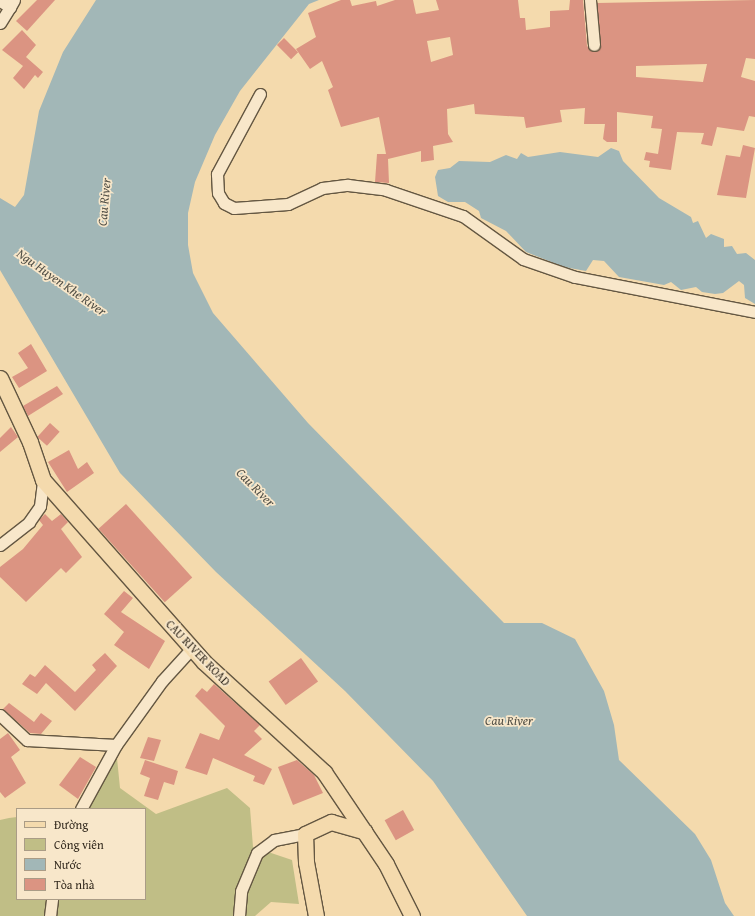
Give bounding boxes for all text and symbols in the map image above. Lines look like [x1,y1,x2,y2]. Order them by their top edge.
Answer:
water label: Cau River [95,177,115,227]
water label: Ngu Huyen Khe River [13,246,109,320]
water label: Cau River [233,466,277,510]
street label: CAU RIVER ROAD [163,617,233,689]
water label: Cau River [485,713,533,729]
legend [16,808,146,900]
text: Đường [54,816,88,833]
text: Công viên [54,836,104,853]
text: Nước [54,856,81,873]
text: Tòa nhà [54,876,94,893]

